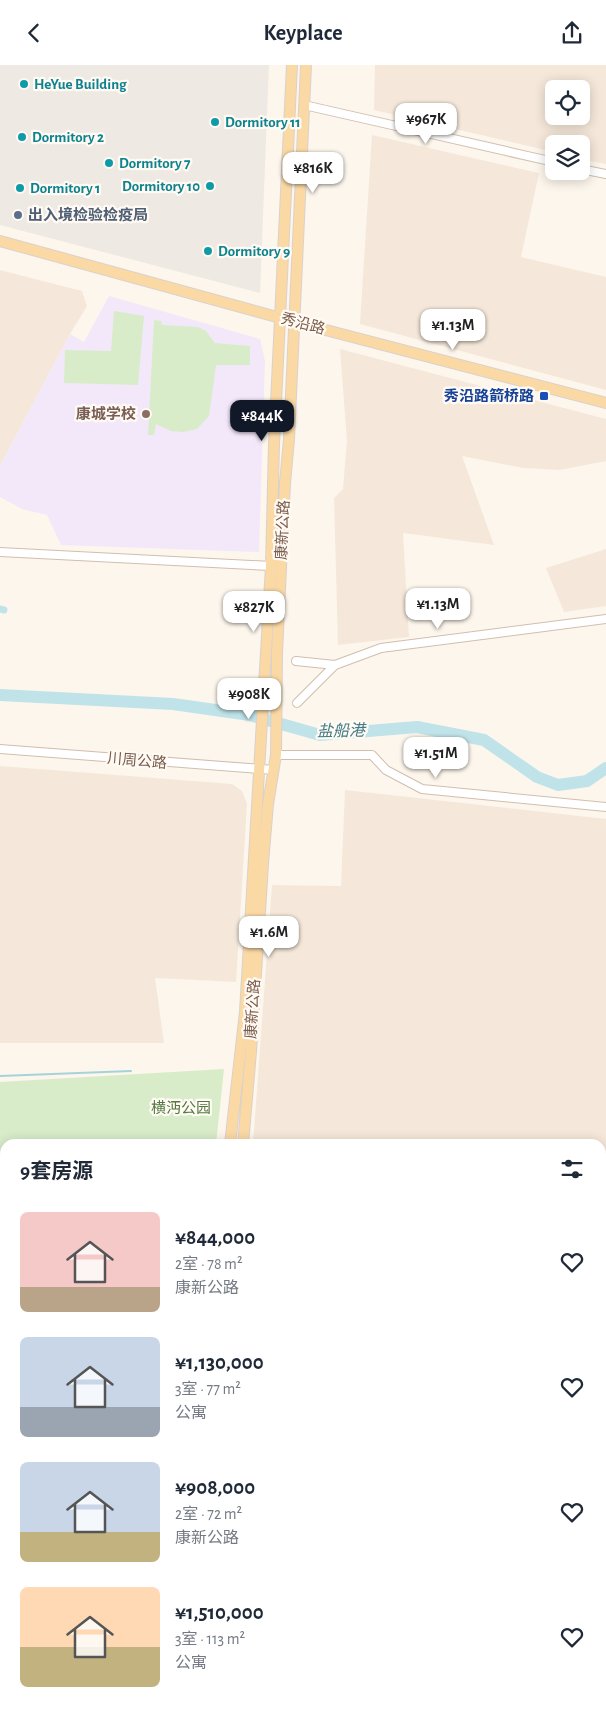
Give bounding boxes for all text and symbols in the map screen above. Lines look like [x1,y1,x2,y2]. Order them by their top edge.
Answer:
icon: back [20,19,48,47]
icon: share [558,19,586,47]
text: Keyplace [263,22,343,44]
place label: HeYue Building [34,77,127,92]
marker: HeYue Building [18,78,30,90]
map controls [545,80,590,180]
button: locate [545,80,590,125]
pin: ¥967K [391,103,461,145]
text: ¥967K [406,111,446,127]
place label: Dormitory 11 [225,115,301,130]
marker: Dormitory 11 [209,116,221,128]
place label: Dormitory 2 [32,130,104,145]
marker: Dormitory 2 [16,131,28,143]
button: layers [545,135,590,180]
pin: ¥816K [278,151,348,194]
place label: Dormitory 7 [119,156,191,171]
marker: Dormitory 7 [103,157,115,169]
text: ¥816K [293,160,333,176]
place label: Dormitory 10 [122,179,200,194]
marker: Dormitory 10 [204,180,216,192]
place label: Dormitory 1 [30,181,100,196]
marker: Dormitory 1 [14,182,26,194]
place label: 出入境检验检疫局 [28,206,148,223]
marker: 出入境检验检疫局 [12,209,24,221]
place label: Dormitory 9 [218,244,290,259]
marker: Dormitory 9 [202,245,214,257]
pin: ¥1.13M [412,309,494,351]
street label: 秀沿路 [279,310,327,337]
text: ¥1.13M [431,317,475,333]
place label: 秀沿路箭桥路 [444,387,534,404]
marker: 秀沿路箭桥路 [538,390,550,402]
pin: ¥844K [227,399,297,442]
place label: 康城学校 [76,405,136,422]
marker: 康城学校 [140,408,152,420]
text: ¥844K [241,408,283,424]
street label: 康新公路 [273,500,292,560]
pin: ¥1.13M [397,587,479,630]
pin: ¥827K [219,591,289,633]
text: ¥1.13M [416,596,460,612]
text: ¥827K [234,599,274,615]
pin: ¥908K [214,677,284,720]
text: ¥908K [228,686,270,702]
water label: 盐船港 [317,722,367,739]
pin: ¥1.51M [395,737,477,779]
text: ¥1.51M [414,745,458,761]
street label: 川周公路 [106,750,168,771]
pin: ¥1.6M [234,915,304,958]
text: ¥1.6M [250,924,288,940]
street label: 康新公路 [242,978,263,1039]
park label: 横沔公园 [151,1100,211,1116]
icon: filters [558,1155,586,1183]
text: 9套房源 [20,1161,93,1182]
text: ¥844,000 [175,1227,255,1248]
icon: home [60,1232,120,1292]
icon: heart [558,1248,586,1276]
text: 2室 · 78 m² [175,1256,243,1272]
text: 康新公路 [175,1280,239,1296]
text: ¥1,130,000 [175,1352,264,1373]
icon: home [60,1357,120,1417]
icon: heart [558,1373,586,1401]
text: 3室 · 77 m² [175,1381,241,1397]
text: 公寓 [175,1405,207,1421]
text: ¥908,000 [175,1477,255,1498]
icon: home [60,1482,120,1542]
icon: heart [558,1498,586,1526]
text: 2室 · 72 m² [175,1506,242,1522]
text: 康新公路 [175,1530,239,1546]
text: ¥1,510,000 [175,1602,264,1623]
icon: home [60,1607,120,1667]
icon: heart [558,1623,586,1651]
text: 3室 · 113 m² [175,1631,245,1647]
text: 公寓 [175,1655,207,1671]

